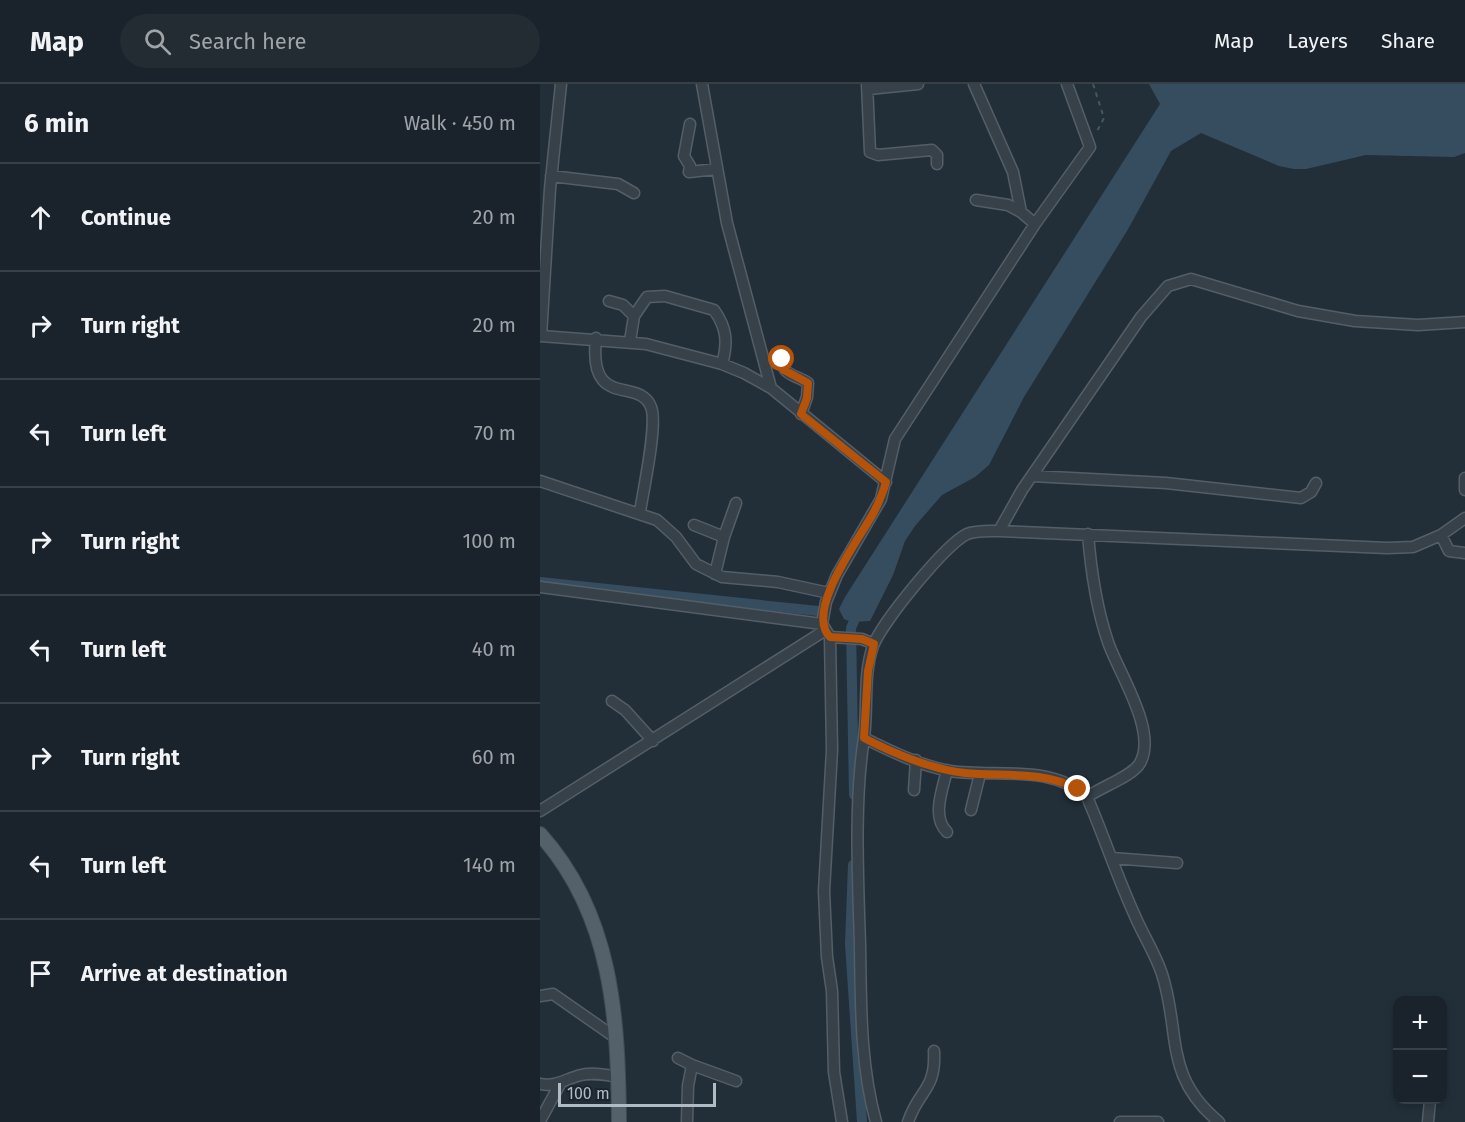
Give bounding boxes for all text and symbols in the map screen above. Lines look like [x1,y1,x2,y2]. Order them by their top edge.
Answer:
search box [120,14,540,68]
text: Map [30,25,84,58]
icon: search [141,25,174,58]
text: Search here [189,28,307,55]
text: Map [1214,28,1254,54]
text: Layers [1287,28,1348,54]
text: Share [1381,28,1435,54]
text: 6 min [24,108,89,139]
text: Walk · 450 m [404,111,516,135]
icon: ahead [24,201,57,234]
text: Continue [81,204,171,231]
text: 20 m [473,205,516,229]
icon: right [24,309,57,342]
text: Turn right [81,312,180,339]
text: 20 m [473,313,516,337]
route start [768,345,794,371]
icon: left [24,417,57,450]
text: Turn left [81,420,166,447]
text: 70 m [474,421,516,445]
icon: right [24,525,57,558]
text: Turn right [81,528,180,555]
text: 100 m [463,529,516,553]
icon: left [24,633,57,666]
text: Turn left [81,636,166,663]
text: 40 m [472,637,516,661]
icon: right [24,741,57,774]
text: Turn right [81,744,180,771]
text: 60 m [472,745,516,769]
route end [1064,775,1090,801]
icon: left [24,849,57,882]
text: Turn left [81,852,166,879]
text: 140 m [463,853,516,877]
icon: arrive [24,957,57,990]
text: Arrive at destination [81,960,288,987]
map controls [1393,996,1447,1104]
button: + [1393,996,1447,1050]
button: − [1393,1050,1447,1104]
scale bar [558,1080,716,1108]
text: 100 m [567,1084,610,1103]

